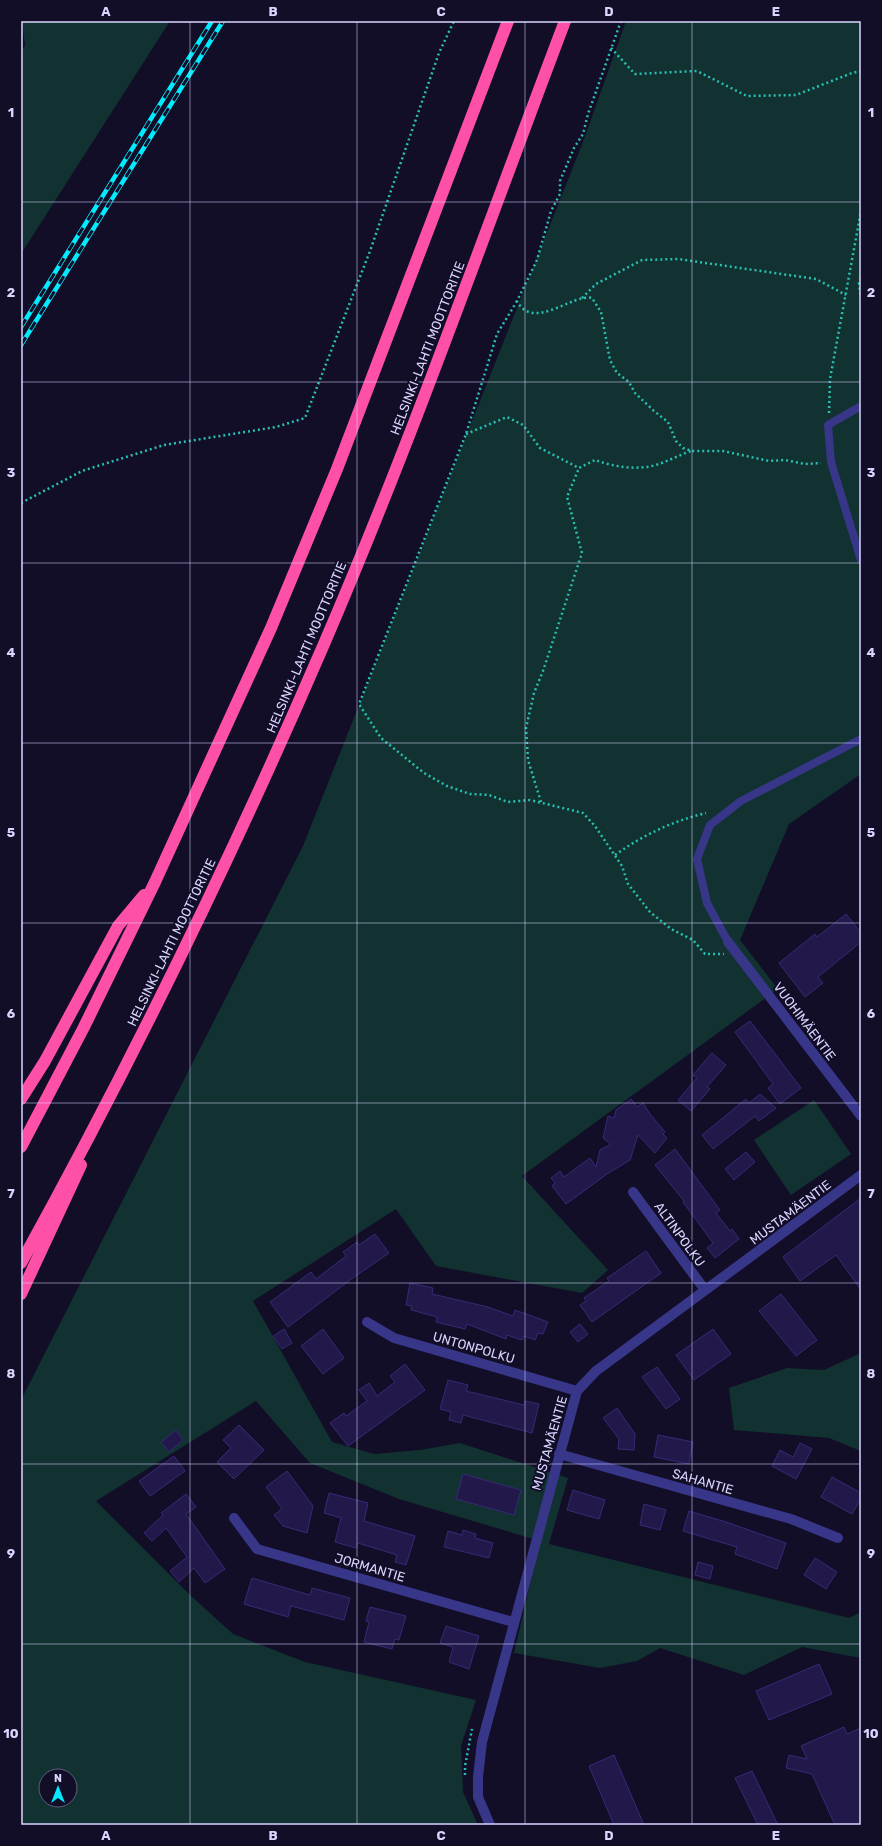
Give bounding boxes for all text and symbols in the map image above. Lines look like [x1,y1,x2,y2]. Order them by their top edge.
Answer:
text: A [101,4,111,19]
text: B [268,4,278,19]
text: C [436,4,446,19]
text: D [604,4,614,19]
text: E [772,4,780,19]
text: 1 [8,105,14,120]
text: 1 [868,105,874,120]
street label: HELSINKI-LAHTI MOOTTORITIE [387,259,468,437]
text: 2 [7,285,15,300]
text: 2 [867,285,875,300]
text: 3 [7,465,16,480]
text: 3 [867,465,876,480]
street label: HELSINKI-LAHTI MOOTTORITIE [263,559,349,735]
text: 4 [7,645,16,660]
text: 4 [867,645,876,660]
text: 5 [7,825,15,840]
text: 5 [867,825,875,840]
street label: HELSINKI-LAHTI MOOTTORITIE [124,856,219,1028]
street label: VUOHIMÄENTIE [770,979,839,1064]
text: 6 [7,1006,16,1021]
text: 6 [867,1006,876,1021]
street label: MUSTAMÄENTIE [747,1177,834,1248]
text: 7 [7,1186,15,1201]
text: 7 [867,1186,875,1201]
street label: ALTINPOLKU [651,1199,708,1269]
street label: UNTONPOLKU [431,1329,517,1366]
text: 8 [7,1366,16,1381]
text: 8 [867,1366,876,1381]
street label: MUSTAMÄENTIE [529,1394,570,1492]
street label: SAHANTIE [671,1466,735,1497]
text: 9 [7,1546,15,1561]
text: 9 [867,1546,875,1561]
street label: JORMANTIE [333,1550,407,1585]
text: 10 [3,1726,19,1741]
text: 10 [863,1726,879,1741]
north arrow [38,1768,78,1808]
text: N [54,1772,62,1785]
text: A [101,1828,111,1843]
text: B [268,1828,278,1843]
text: C [436,1828,446,1843]
text: D [604,1828,614,1843]
text: E [772,1828,780,1843]

